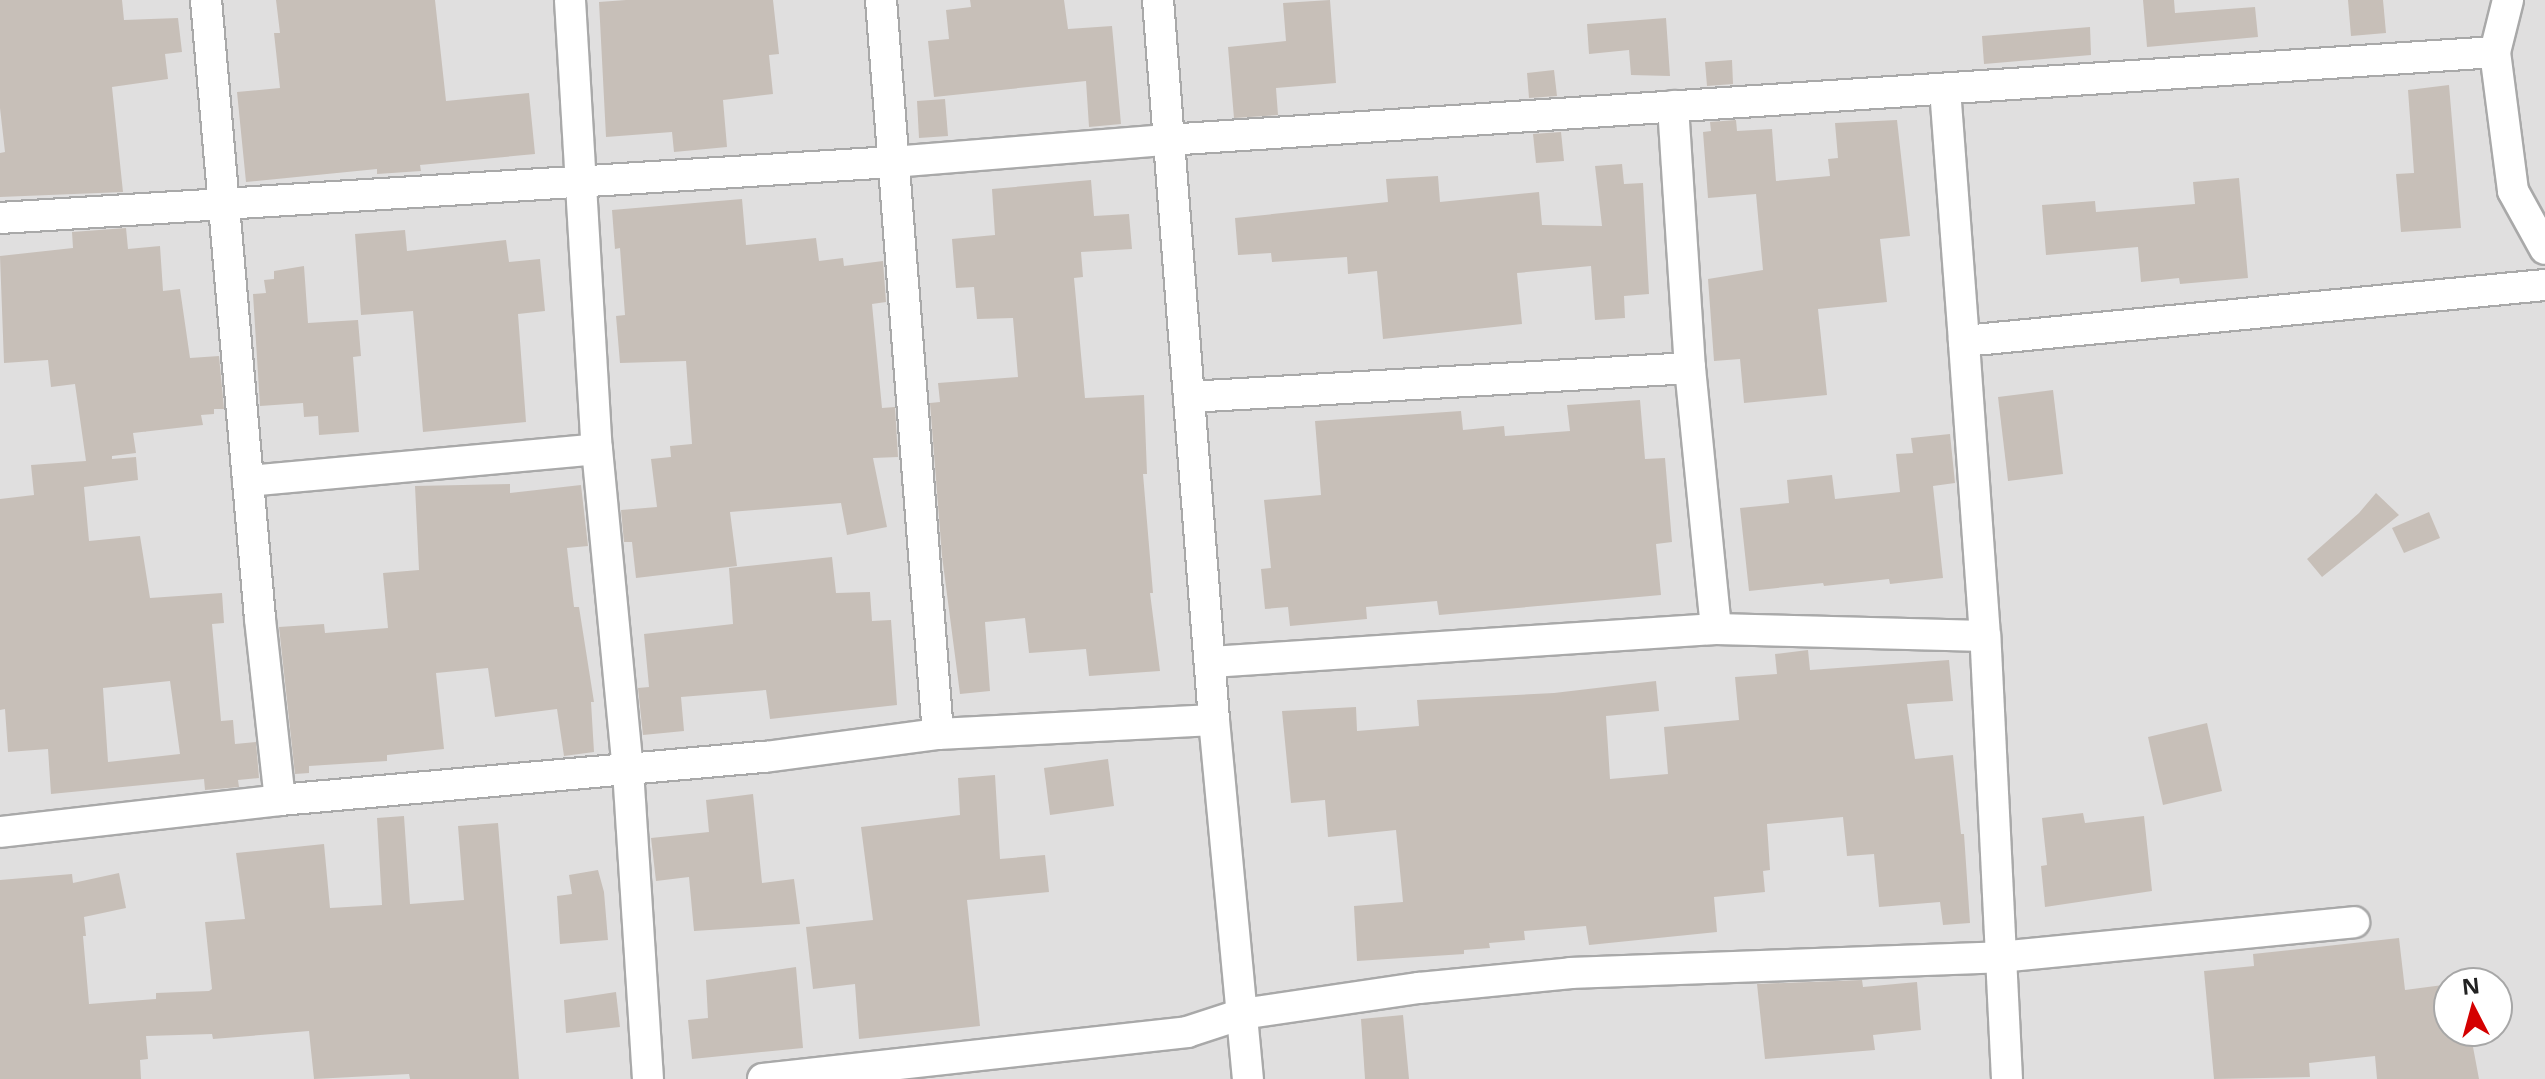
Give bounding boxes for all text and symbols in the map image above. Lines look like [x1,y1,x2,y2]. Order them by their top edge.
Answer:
north arrow [2433,967,2513,1047]
text: N [2460,969,2481,1001]

